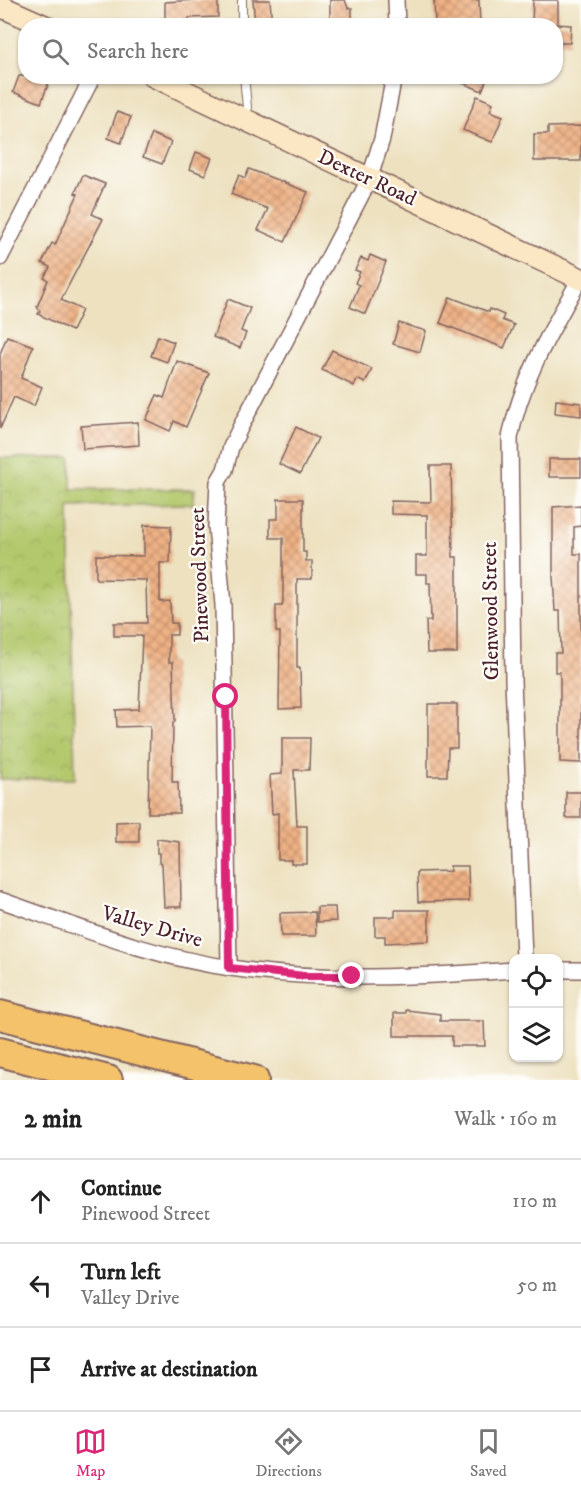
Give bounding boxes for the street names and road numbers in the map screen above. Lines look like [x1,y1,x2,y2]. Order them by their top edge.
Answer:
street label: Dexter Road [314,144,421,212]
street label: Pinewood Street [185,506,215,643]
street label: Glenwood Street [477,541,505,681]
street label: Valley Drive [98,900,206,954]

